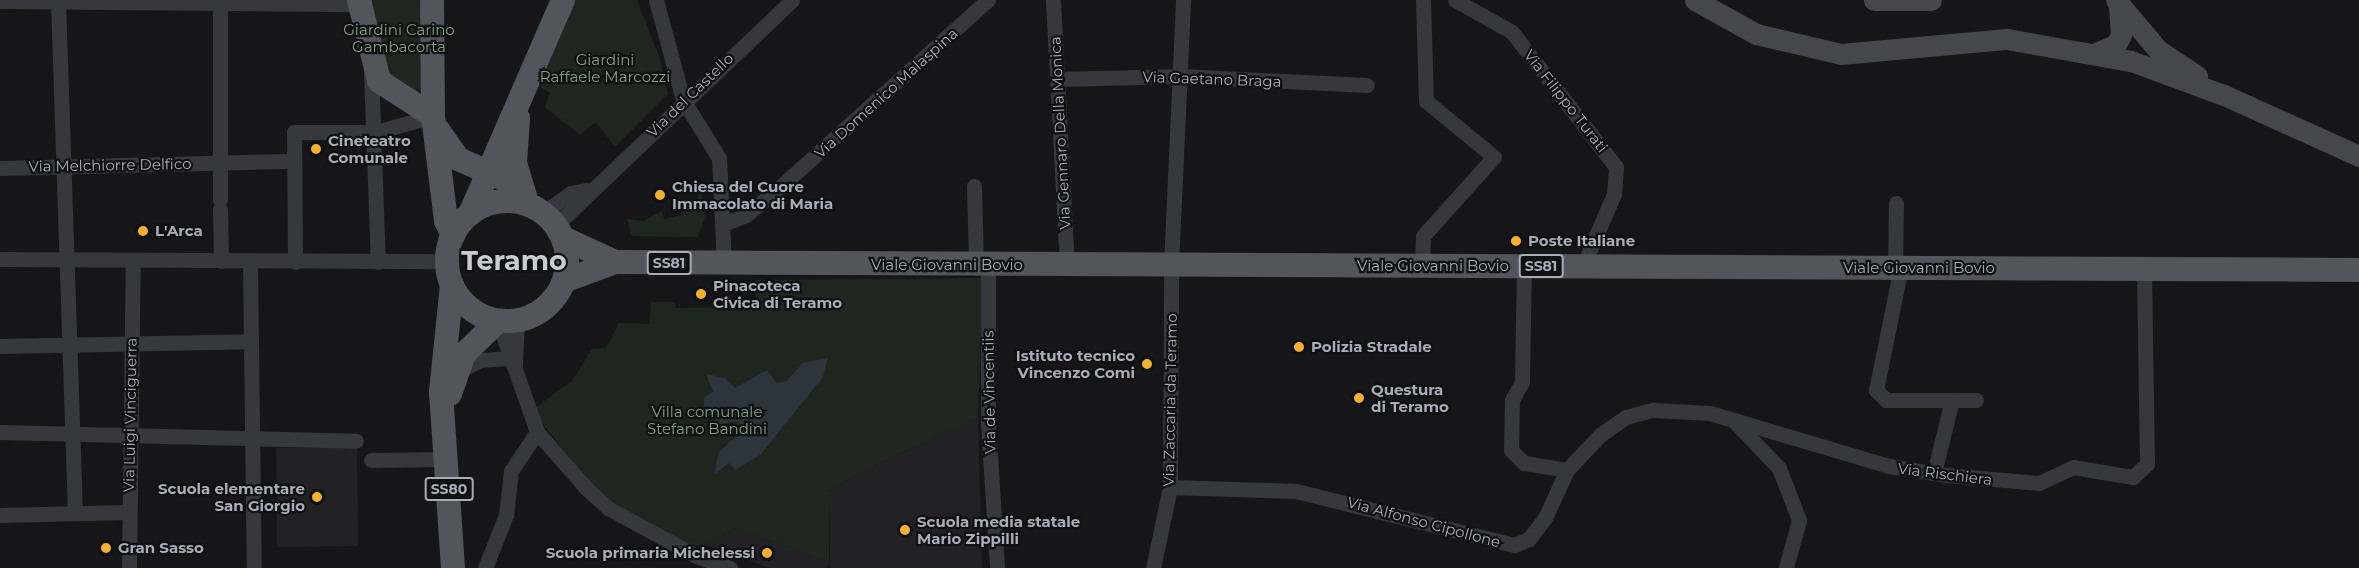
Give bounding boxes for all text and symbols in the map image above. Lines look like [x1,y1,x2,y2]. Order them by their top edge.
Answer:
park label: Giardini Carino Gambacorta [343,20,455,55]
street label: Via Domenico Malaspina [811,24,961,162]
street label: Via Gennaro Della Monica [1046,36,1074,230]
street label: Via Filippo Turati [1520,46,1612,156]
street label: Via del Castello [643,49,737,141]
park label: Giardini Raffaele Marcozzi [540,50,670,85]
street label: Via Gaetano Braga [1142,68,1282,90]
place label: Cineteatro Comunale [328,131,411,166]
marker: Cineteatro Comunale [309,142,323,156]
street label: Via Melchiorre Delfico [28,155,192,175]
place label: Chiesa del Cuore Immacolato di Maria [672,177,833,212]
marker: Chiesa del Cuore Immacolato di Maria [653,188,667,202]
place label: L'Arca [155,222,203,240]
marker: L'Arca [136,224,150,238]
place label: Poste Italiane [1528,232,1635,250]
marker: Poste Italiane [1509,234,1523,248]
district label: Teramo [461,245,567,277]
road number: SS81 [646,252,692,274]
road number: SS81 [1518,255,1564,277]
street label: Viale Giovanni Bovio [871,256,1023,274]
street label: Viale Giovanni Bovio [1357,257,1509,275]
street label: Viale Giovanni Bovio [1843,259,1995,277]
place label: Pinacoteca Civica di Teramo [713,276,842,311]
marker: Pinacoteca Civica di Teramo [694,287,708,301]
street label: Via Zaccaria da Teramo [1159,313,1181,487]
street label: Via de Vincentiis [979,330,999,454]
street label: Via Luigi Vinciguerra [120,338,140,492]
place label: Polizia Stradale [1311,338,1432,356]
marker: Polizia Stradale [1292,340,1306,354]
place label: Istituto tecnico Vincenzo Comi [1016,346,1135,381]
marker: Istituto tecnico Vincenzo Comi [1140,357,1154,371]
place label: Questura di Teramo [1371,380,1449,415]
marker: Questura di Teramo [1352,391,1366,405]
park label: Villa comunale Stefano Bandini [647,402,767,437]
street label: Via Rischiera [1897,459,1993,489]
road number: SS80 [424,478,474,500]
place label: Scuola elementare San Giorgio [158,479,305,514]
marker: Scuola elementare San Giorgio [310,490,324,504]
street label: Via Alfonso Cipollone [1345,493,1503,551]
place label: Scuola media statale Mario Zippilli [917,512,1080,547]
marker: Scuola media statale Mario Zippilli [898,523,912,537]
place label: Gran Sasso [118,539,204,557]
marker: Gran Sasso [99,541,113,555]
place label: Scuola primaria Michelessi [546,544,755,562]
marker: Scuola primaria Michelessi [760,546,774,560]

